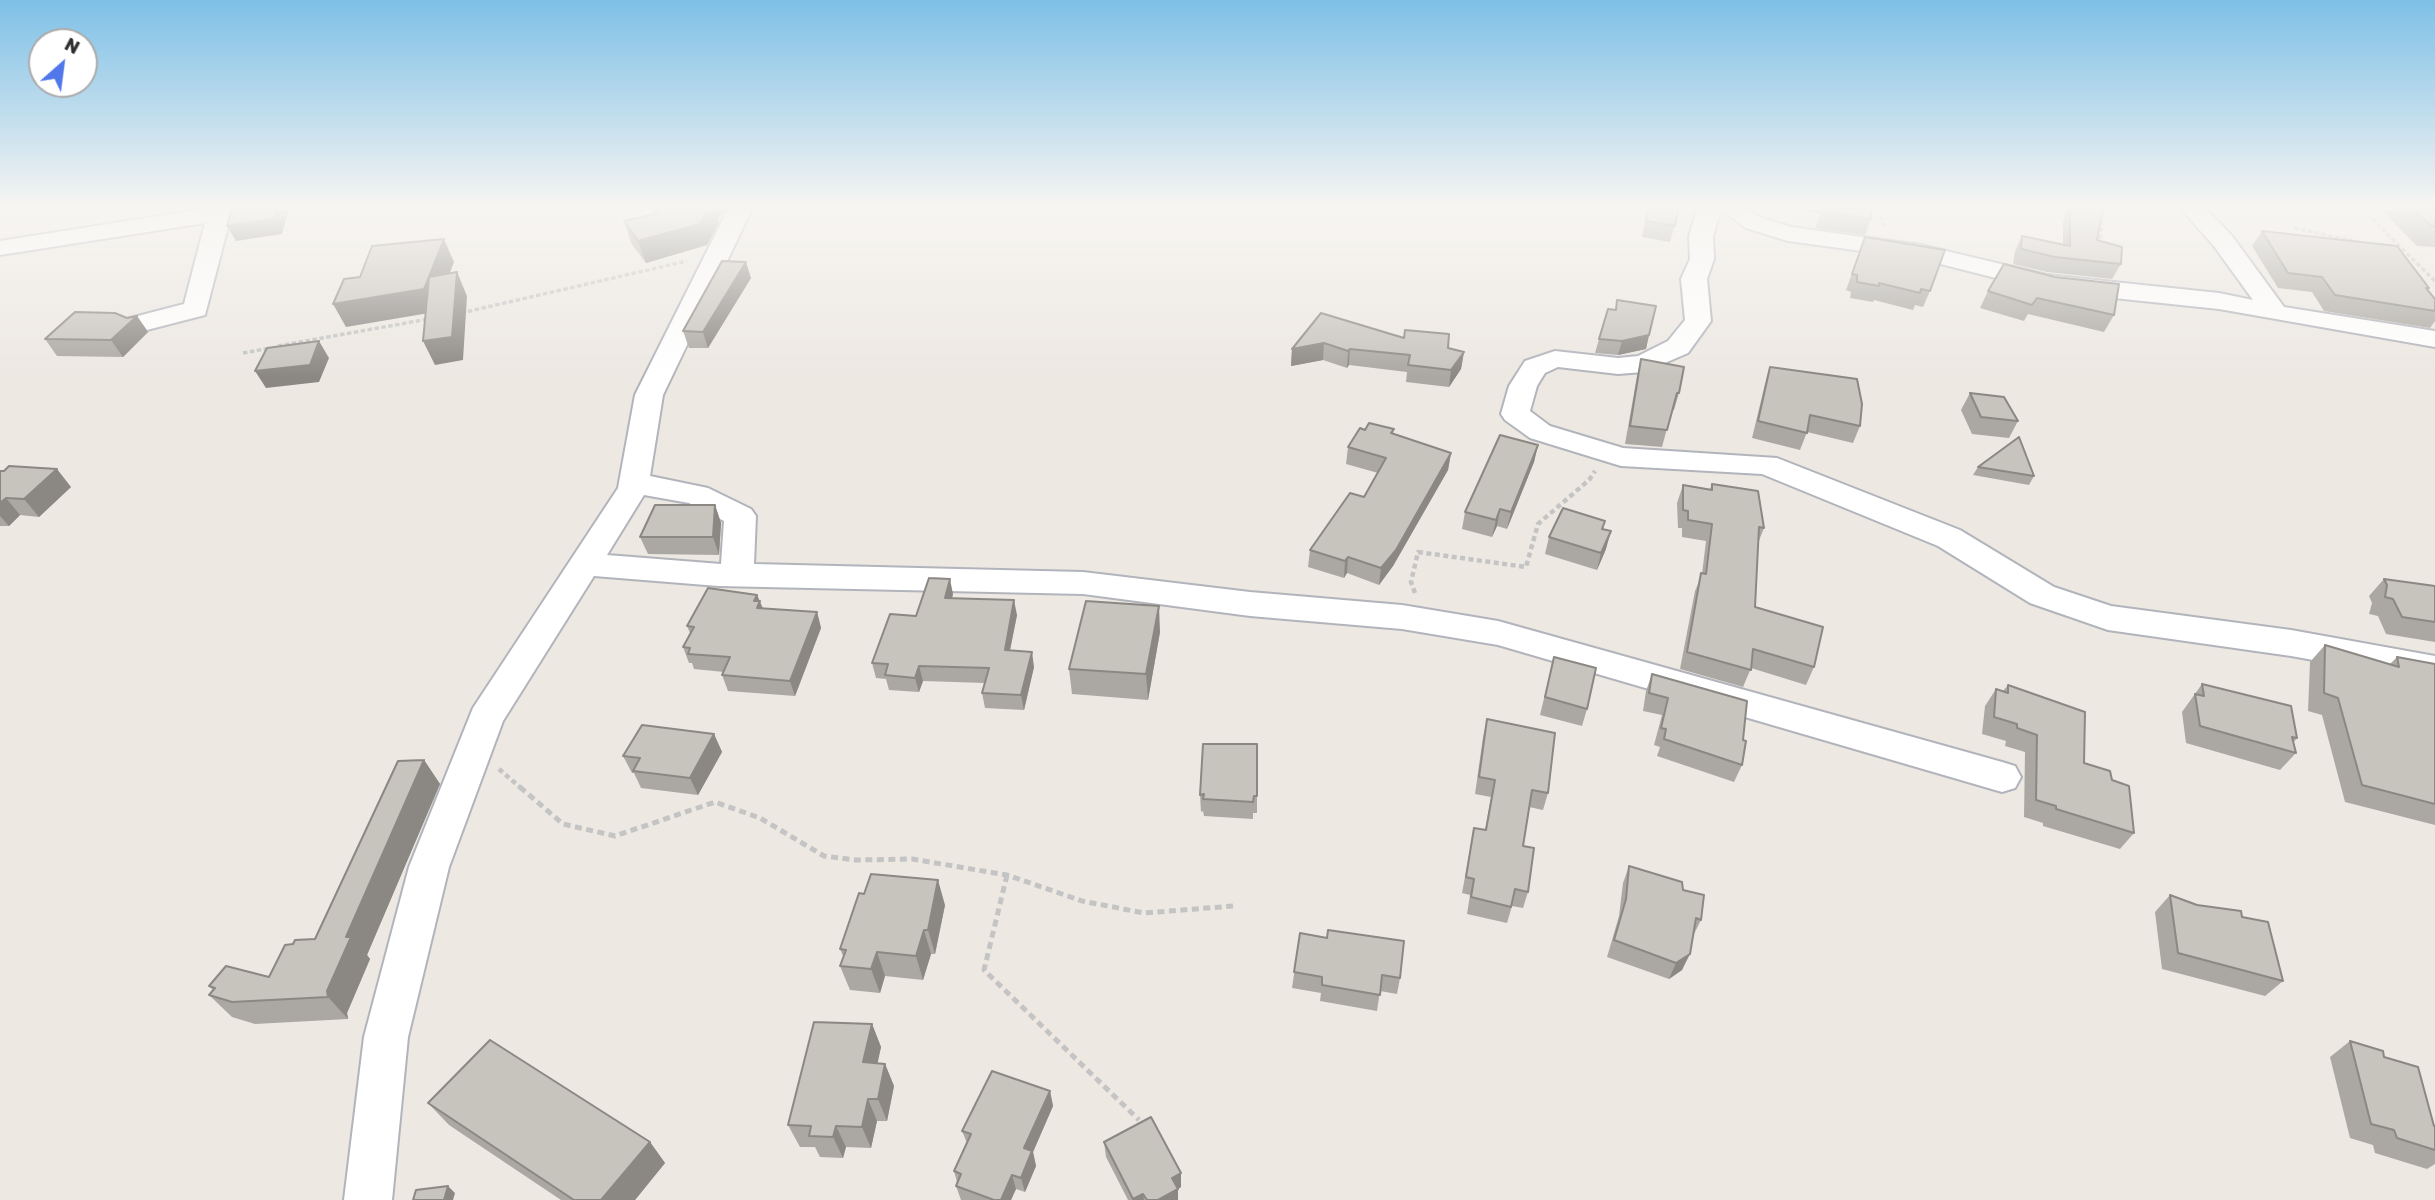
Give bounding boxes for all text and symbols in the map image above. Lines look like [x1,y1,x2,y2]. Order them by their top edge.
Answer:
north arrow [28,28,98,98]
text: N [61,32,84,59]

